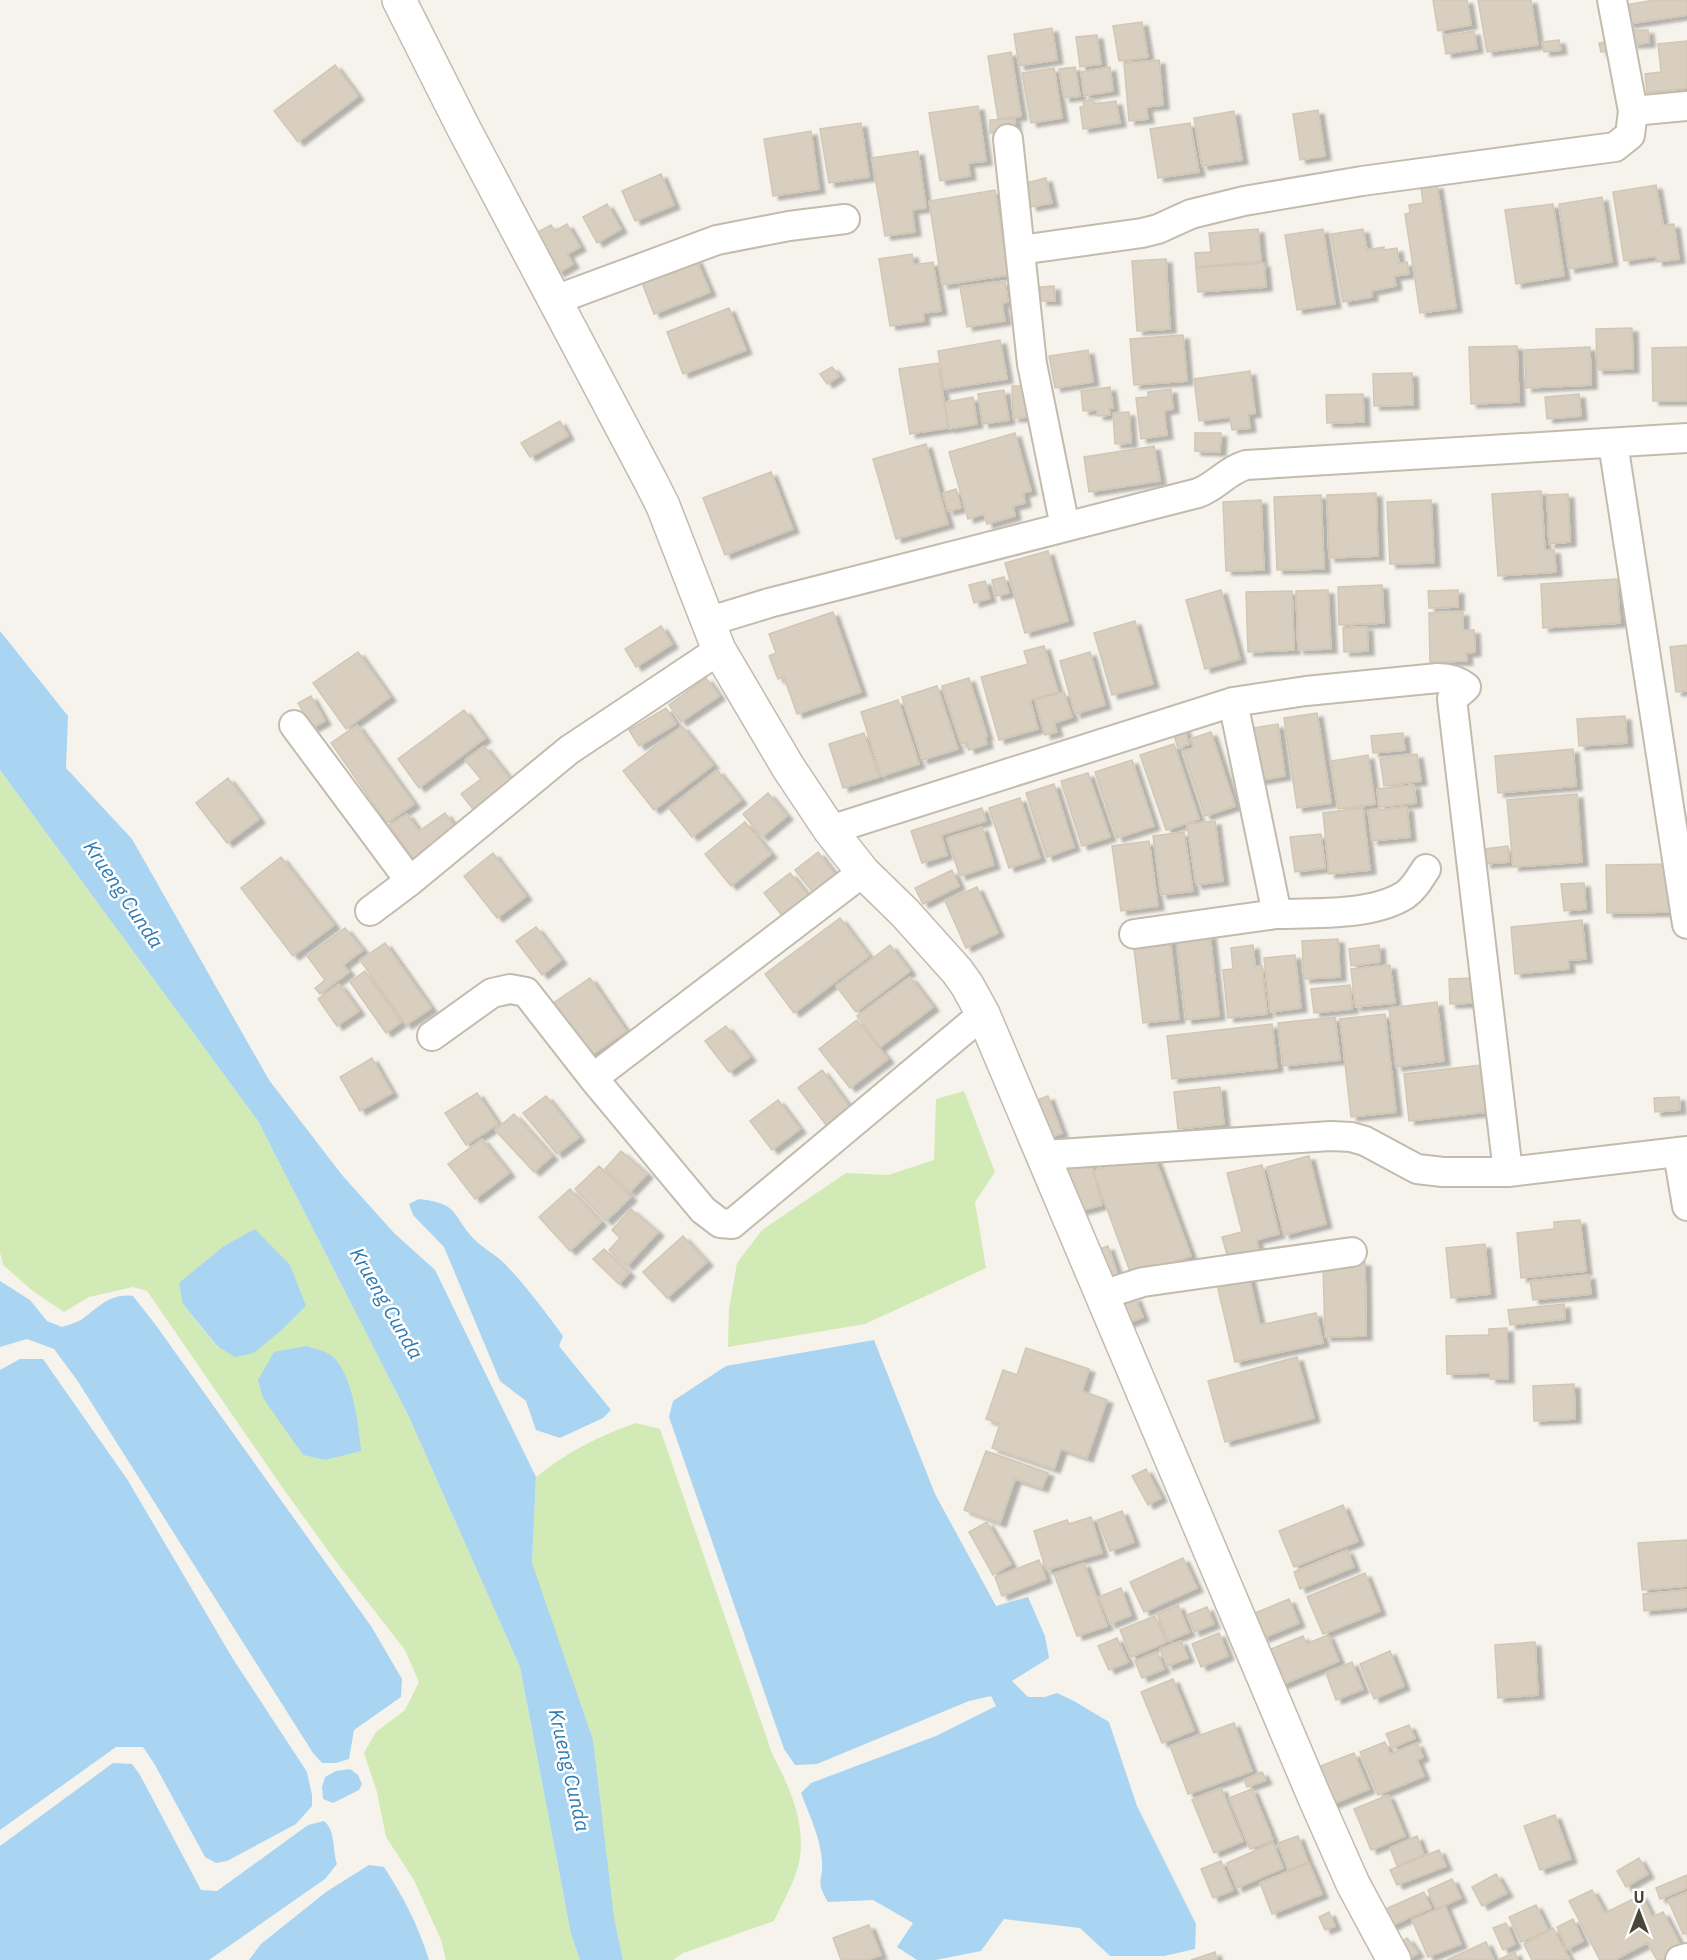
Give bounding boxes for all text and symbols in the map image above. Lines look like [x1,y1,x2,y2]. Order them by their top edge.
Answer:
water label: Krueng Cunda [78,835,170,953]
water label: Krueng Cunda [344,1242,430,1364]
water label: Krueng Cunda [543,1706,597,1834]
north arrow [1609,1882,1669,1942]
text: U [1633,1887,1645,1907]

